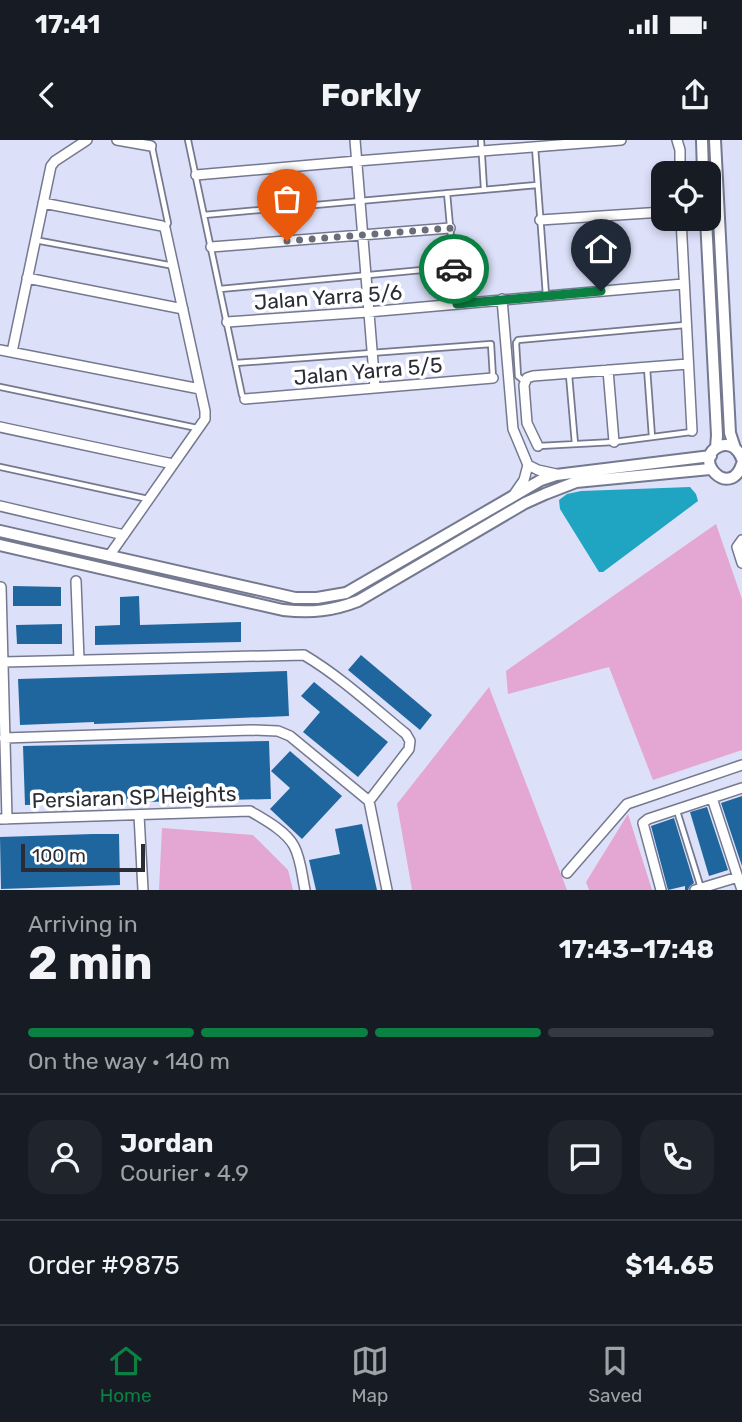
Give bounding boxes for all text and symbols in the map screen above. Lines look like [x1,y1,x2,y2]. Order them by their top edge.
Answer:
text: 17:41 [35,9,100,40]
icon: back [28,76,66,114]
text: Forkly [321,76,421,114]
icon: share [676,76,714,114]
map controls [651,161,721,231]
button: locate [651,161,721,231]
pin [257,169,317,241]
icon: bag [268,180,306,218]
pin [571,219,631,291]
icon: home [582,230,620,268]
courier [419,234,489,304]
icon: car [435,250,473,288]
street label: Jalan Yarra 5/6 [253,279,403,315]
street label: Jalan Yarra 5/5 [293,352,443,390]
street label: Persiaran SP Heights [31,781,237,813]
scale bar [21,841,145,873]
text: 100 m [32,844,86,867]
text: Arriving in [28,910,138,938]
text: 17:43–17:48 [559,934,714,965]
text: 2 min [28,936,153,991]
text: On the way · 140 m [28,1047,230,1075]
button: person [28,1120,102,1194]
button: chat [548,1120,622,1194]
button: phone [640,1120,714,1194]
text: Jordan [120,1128,213,1159]
text: Courier · 4.9 [120,1159,249,1187]
text: Order #9875 [28,1250,180,1281]
text: $14.65 [625,1250,714,1281]
tab: Home [100,1342,152,1407]
tab: Map [351,1342,389,1407]
tab: Saved [588,1342,642,1407]

